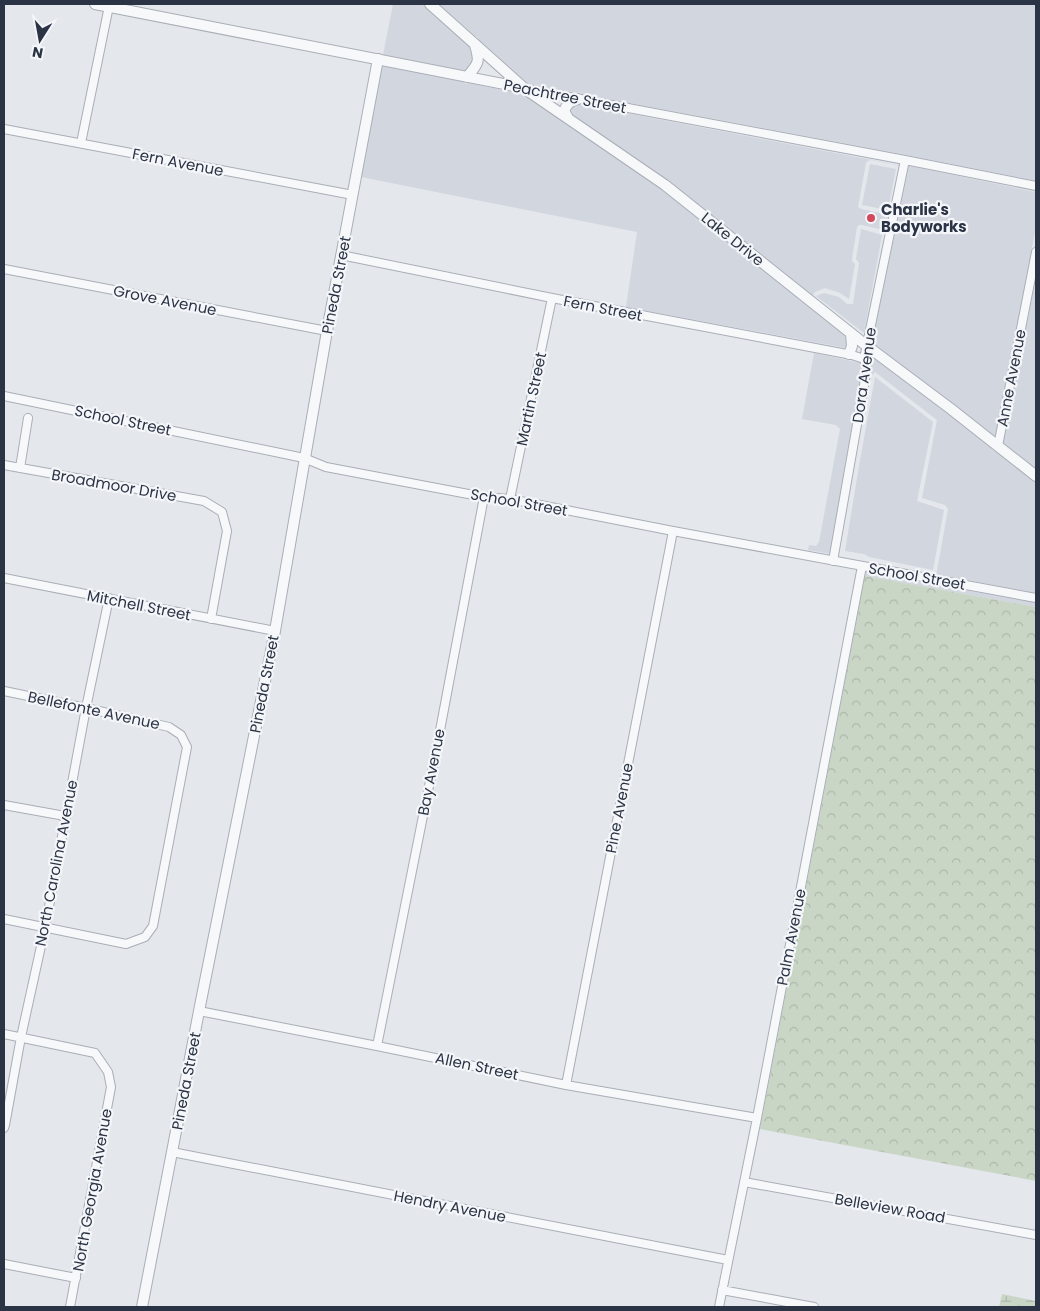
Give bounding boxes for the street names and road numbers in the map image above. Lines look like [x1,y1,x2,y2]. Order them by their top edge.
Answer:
street label: Peachtree Street [502,74,628,118]
street label: Fern Avenue [131,143,225,181]
street label: Lake Drive [697,207,769,271]
street label: Pineda Street [316,234,356,336]
street label: Grove Avenue [111,280,219,320]
street label: Fern Street [562,290,644,326]
street label: Dora Avenue [847,326,881,424]
street label: Anne Avenue [991,327,1031,429]
street label: Martin Street [511,350,551,448]
street label: School Street [73,400,173,440]
street label: Broadmoor Drive [50,464,178,506]
street label: School Street [469,483,569,521]
street label: School Street [867,557,967,595]
street label: Mitchell Street [85,585,193,625]
street label: Pineda Street [244,633,284,735]
street label: Bellefonte Avenue [26,686,162,734]
street label: Bay Avenue [412,727,450,817]
street label: Pine Avenue [600,761,638,855]
street label: North Carolina Avenue [30,778,82,948]
street label: Palm Avenue [771,887,811,987]
street label: Pineda Street [166,1030,206,1132]
street label: Allen Street [434,1047,520,1085]
street label: North Georgia Avenue [67,1107,117,1273]
street label: Hendry Avenue [392,1185,508,1227]
street label: Belleview Road [833,1188,947,1228]

